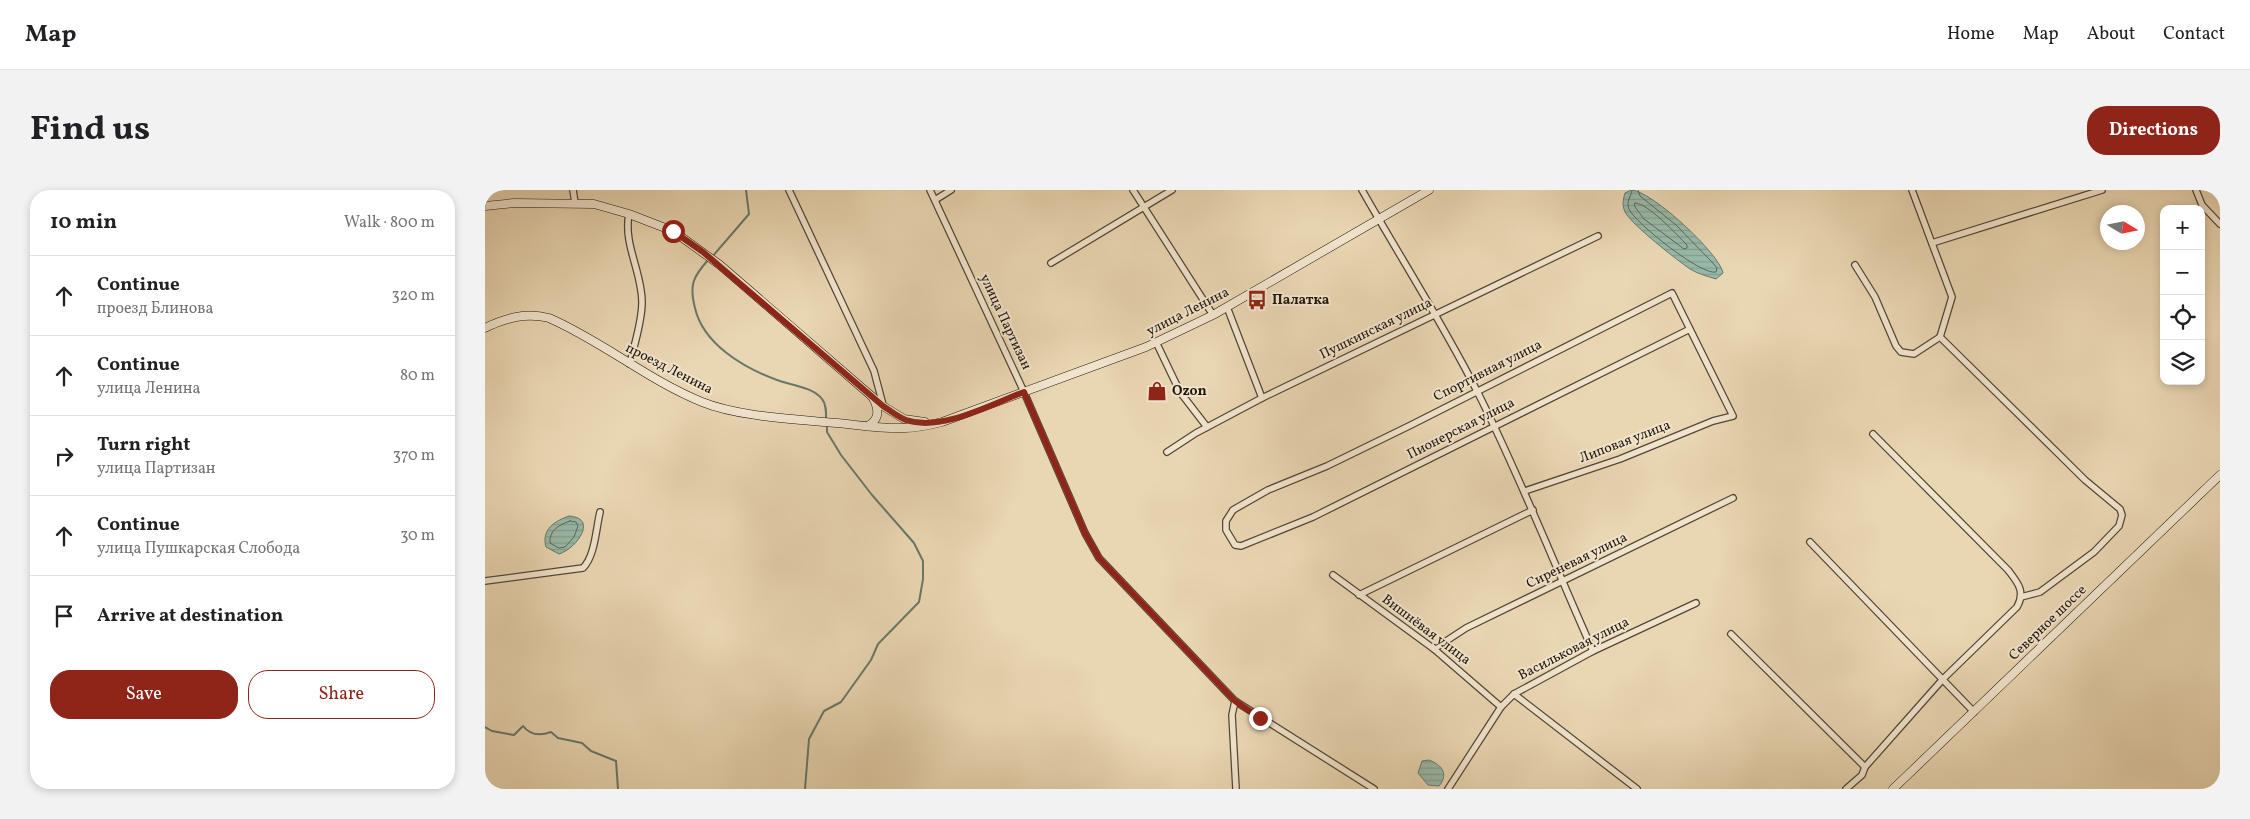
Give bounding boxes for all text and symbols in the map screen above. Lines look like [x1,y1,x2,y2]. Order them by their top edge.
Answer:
text: Map [25,18,76,52]
text: Home [1947,22,1995,47]
text: Map [2023,22,2059,47]
text: About [2087,22,2135,47]
text: Contact [2163,22,2225,47]
text: Find us [30,106,150,154]
button: Directions [2087,106,2220,155]
north arrow [2100,205,2145,250]
map controls [2160,205,2205,385]
button: + [2160,205,2205,250]
text: 10 min [50,208,117,237]
text: Walk · 800 m [344,212,435,234]
route start [662,220,685,243]
button: − [2160,250,2205,295]
street label: улица Партизан [974,271,1036,373]
text: Continue [97,272,180,298]
icon: ahead [50,282,78,310]
street label: улица Ленина [1143,283,1233,341]
text: 320 m [391,285,435,307]
bus stop icon: Палатка [1246,289,1268,311]
place label: Палатка [1272,291,1330,310]
street label: Пушкинская улица [1317,293,1435,365]
button: locate [2160,295,2205,340]
text: проезд Блинова [97,298,213,320]
street label: Спортивная улица [1430,335,1546,407]
street label: проезд Ленина [622,339,716,399]
button: layers [2160,340,2205,385]
text: Continue [97,352,180,378]
icon: ahead [50,362,78,390]
text: 80 m [400,365,435,387]
text: улица Ленина [97,378,200,400]
shop icon: Ozon [1146,380,1168,402]
place label: Ozon [1172,382,1207,401]
street label: Пионерская улица [1404,394,1518,464]
street label: Липовая улица [1577,416,1673,468]
text: Turn right [97,432,190,458]
icon: right [50,442,78,470]
text: 370 m [393,445,435,467]
text: улица Партизан [97,458,216,480]
text: Continue [97,512,180,538]
icon: ahead [50,522,78,550]
text: 30 m [400,525,435,547]
street label: Сиреневая улица [1523,528,1631,594]
text: улица Пушкарская Слобода [97,538,300,560]
street label: Северное шоссе [2005,581,2091,665]
street label: Вишнёвая улица [1378,590,1474,670]
icon: arrive [50,602,78,630]
text: Arrive at destination [97,603,283,629]
street label: Васильковая улица [1515,613,1633,685]
button: Save [50,670,238,719]
button: Share [248,670,435,719]
route end [1249,707,1272,730]

